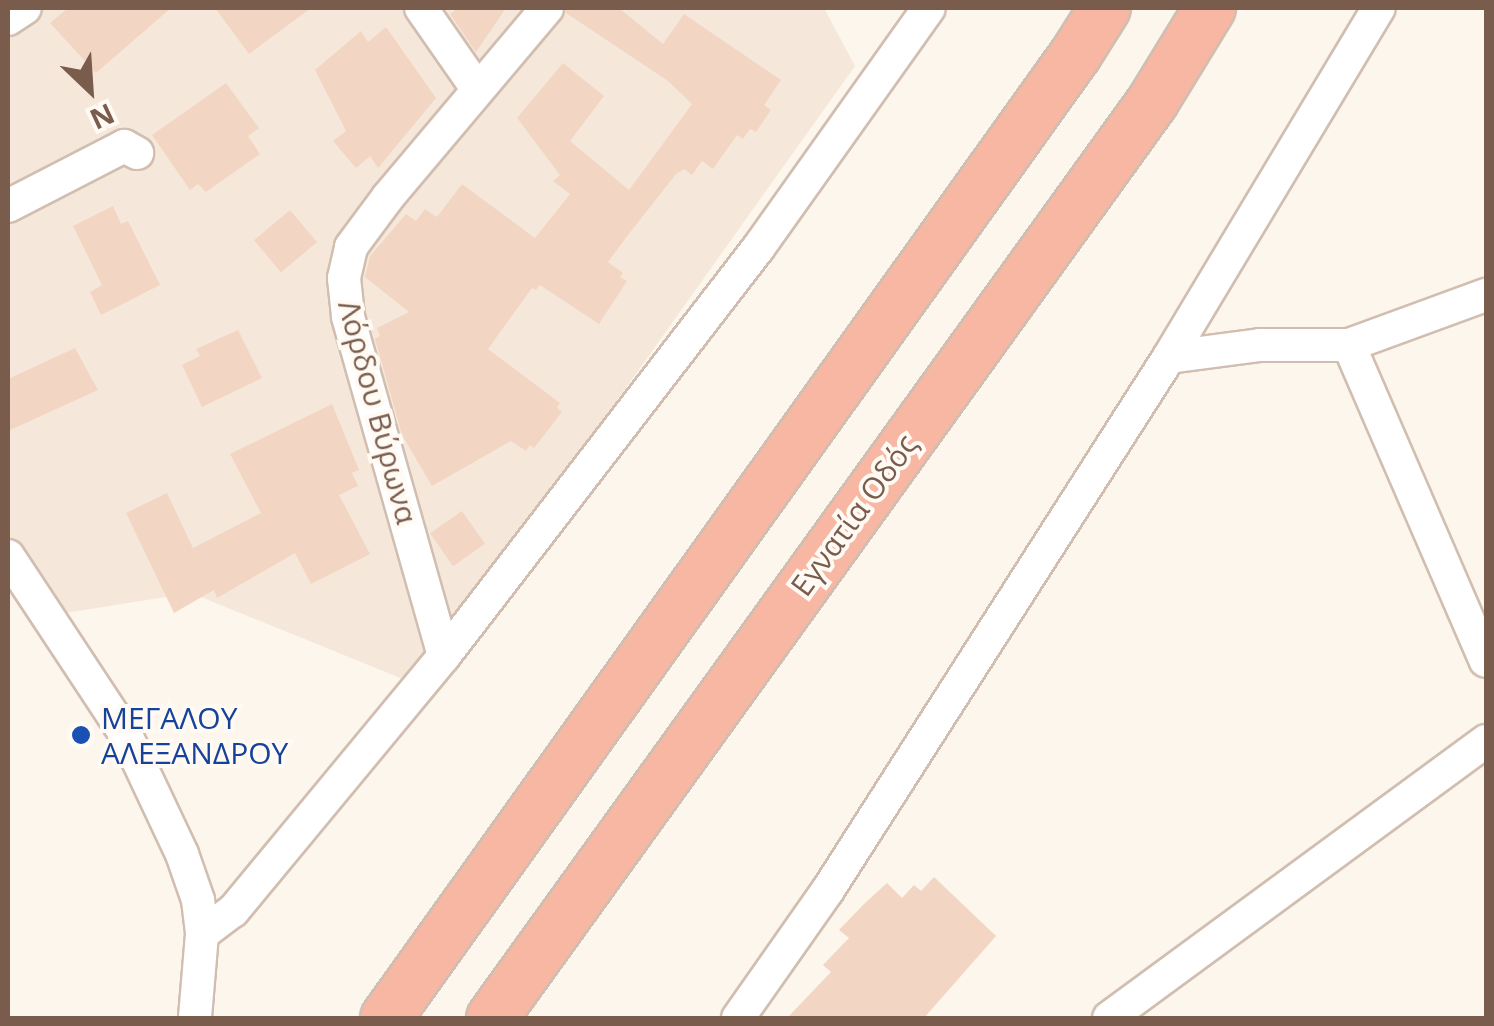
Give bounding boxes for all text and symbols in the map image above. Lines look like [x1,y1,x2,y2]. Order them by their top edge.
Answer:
north arrow [40,40,140,140]
text: N [84,95,121,139]
street label: Λόρδου Βύρωνα [331,296,425,528]
street label: Εγνατία Οδός [783,427,925,603]
place label: ΜΕΓΑΛΟΥ ΑΛΕΞΑΝΔΡΟΥ [101,700,288,770]
marker: ΜΕΓΑΛΟΥ ΑΛΕΞΑΝΔΡΟΥ [70,724,92,746]

